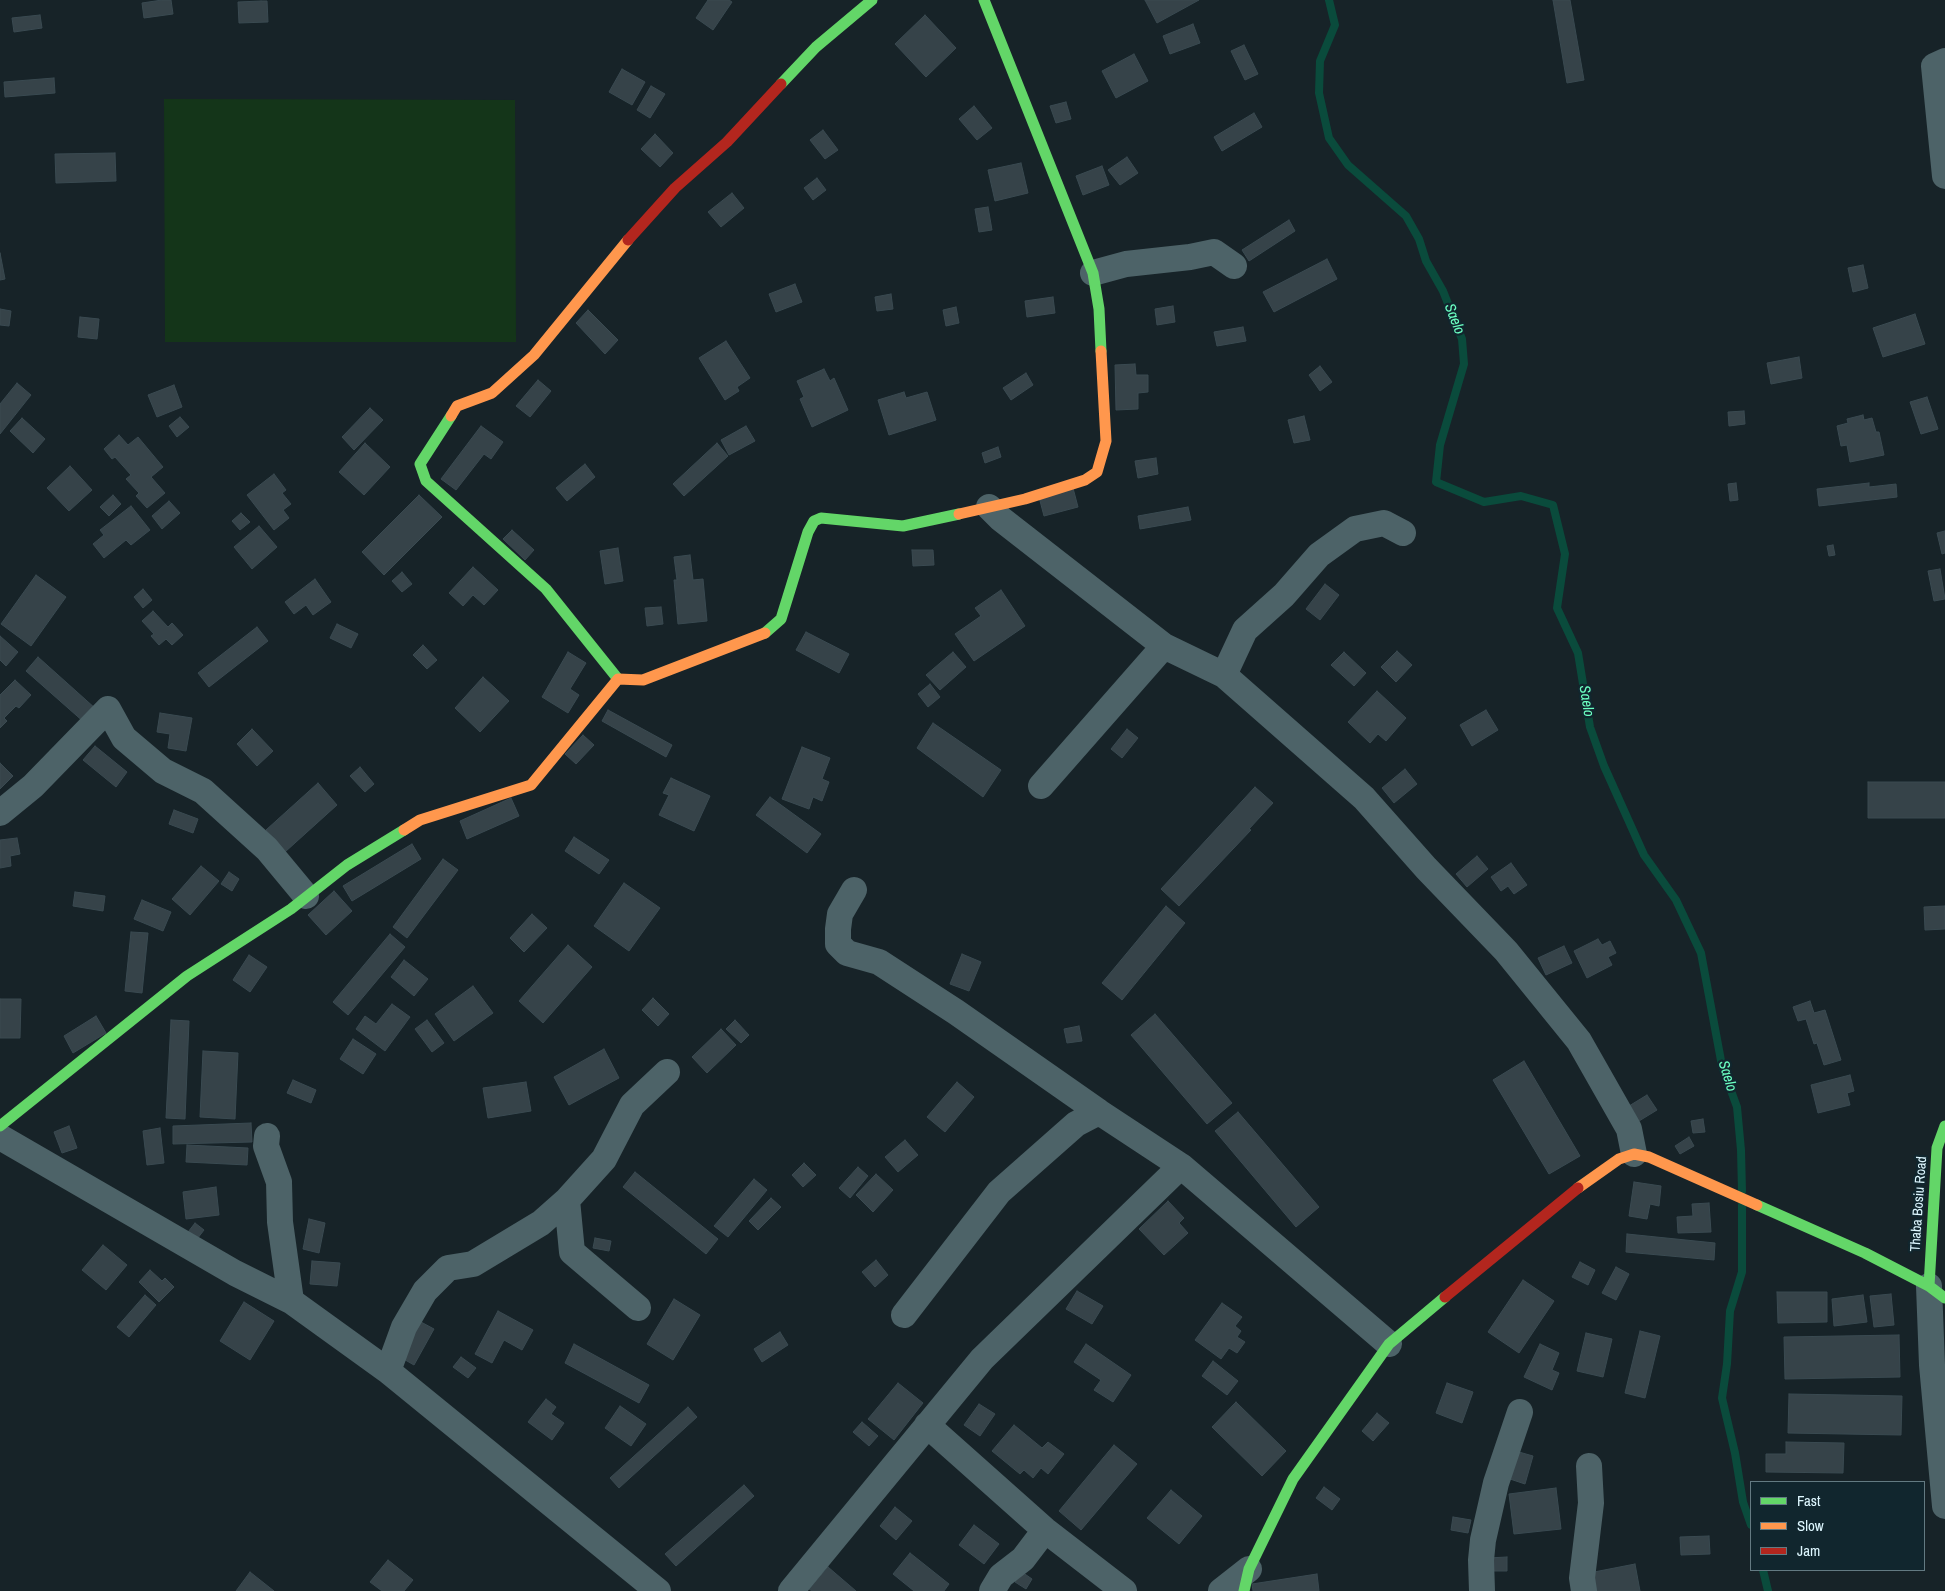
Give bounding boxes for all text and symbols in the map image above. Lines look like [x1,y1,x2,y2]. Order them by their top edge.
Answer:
water label: Saelo [1440,301,1468,337]
water label: Saelo [1575,684,1597,718]
water label: Saelo [1714,1058,1740,1094]
street label: Thaba Bosiu Road [1907,1156,1931,1252]
legend [1750,1481,1925,1571]
text: Fast [1797,1490,1820,1511]
text: Slow [1797,1515,1824,1536]
text: Jam [1797,1540,1820,1561]

